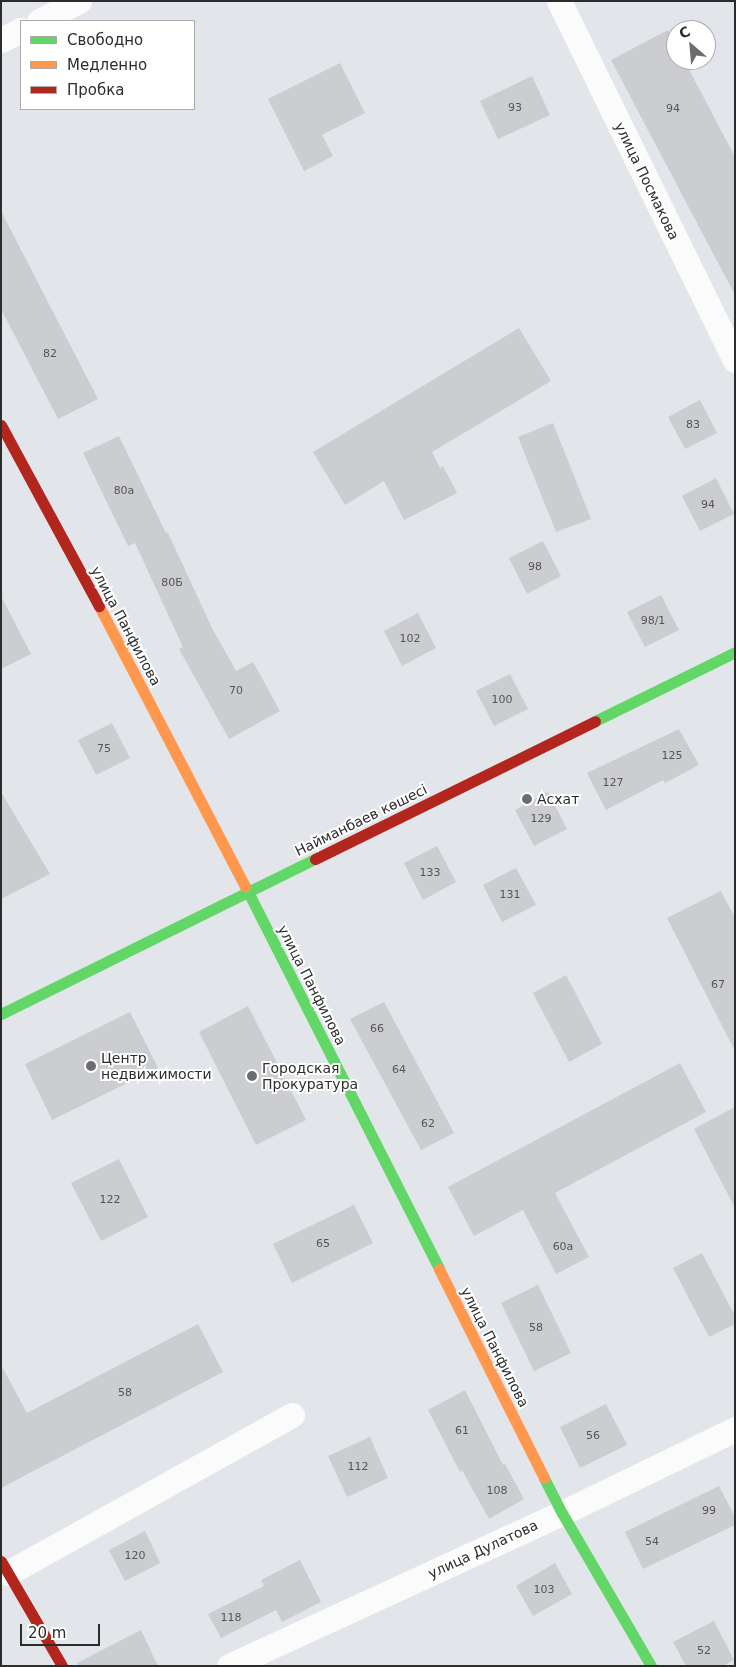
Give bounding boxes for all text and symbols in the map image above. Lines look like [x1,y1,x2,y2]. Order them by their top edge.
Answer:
legend [20,20,195,110]
north arrow [666,20,716,70]
text: С [676,23,693,42]
text: Свободно [67,31,143,49]
text: Медленно [67,56,147,74]
text: Пробка [67,81,124,99]
house number: 93 [508,101,522,115]
house number: 94 [666,102,680,116]
street label: улица Посмакова [611,119,683,243]
house number: 82 [43,347,57,361]
house number: 83 [686,418,700,432]
house number: 80а [114,484,134,498]
house number: 94 [701,498,715,512]
house number: 98 [528,560,542,574]
street label: улица Панфилова [87,564,165,688]
house number: 80Б [161,576,183,590]
house number: 98/1 [641,614,665,628]
house number: 102 [400,632,420,646]
house number: 70 [229,684,243,698]
house number: 100 [492,693,512,707]
house number: 75 [97,742,111,756]
house number: 125 [662,749,682,763]
house number: 127 [603,776,623,790]
street label: Найманбаев көшесі [292,781,430,859]
place label: Асхат [537,791,579,807]
marker: Асхат [521,793,533,805]
house number: 129 [531,812,551,826]
house number: 133 [420,866,440,880]
house number: 131 [500,888,520,902]
street label: улица Панфилова [274,922,350,1048]
house number: 67 [711,978,725,992]
house number: 66 [370,1022,384,1036]
place label: Центр недвижимости [101,1050,212,1082]
marker: Центр недвижимости [85,1060,97,1072]
place label: Городская Прокуратура [262,1060,358,1092]
house number: 64 [392,1063,406,1077]
marker: Городская Прокуратура [246,1070,258,1082]
house number: 62 [421,1117,435,1131]
house number: 122 [100,1193,120,1207]
house number: 65 [316,1237,330,1251]
house number: 60а [553,1240,573,1254]
street label: улица Панфилова [457,1284,533,1410]
house number: 58 [529,1321,543,1335]
house number: 58 [118,1386,132,1400]
house number: 61 [455,1424,469,1438]
house number: 56 [586,1429,600,1443]
house number: 112 [348,1460,368,1474]
house number: 108 [487,1484,507,1498]
house number: 99 [702,1504,716,1518]
street label: улица Дулатова [425,1516,541,1582]
house number: 54 [645,1535,659,1549]
house number: 120 [125,1549,145,1563]
house number: 103 [534,1583,554,1597]
house number: 118 [221,1611,241,1625]
scale bar [22,1614,102,1646]
text: 20 m [28,1624,66,1642]
house number: 52 [697,1644,711,1658]

